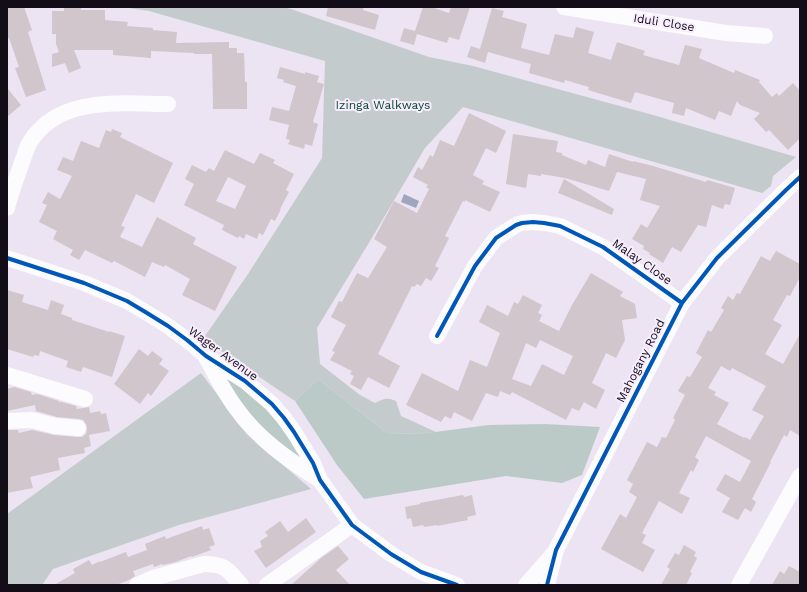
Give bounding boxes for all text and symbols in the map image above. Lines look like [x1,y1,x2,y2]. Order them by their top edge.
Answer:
street label: Iduli Close [632,11,696,35]
park label: Izinga Walkways [336,98,430,112]
street label: Malay Close [609,236,675,288]
street label: Mahogany Road [614,317,668,405]
street label: Wager Avenue [185,324,261,384]

